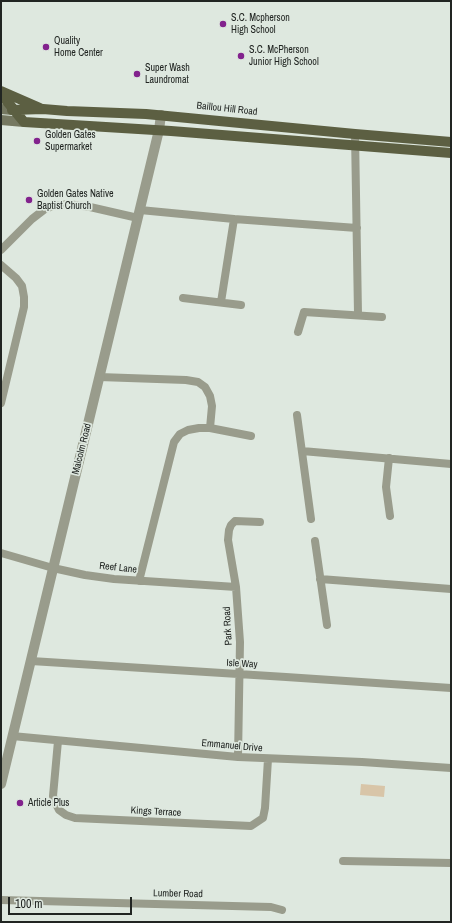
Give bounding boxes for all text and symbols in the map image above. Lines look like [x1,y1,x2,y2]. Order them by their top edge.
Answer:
place label: S.C. Mcpherson High School [231,12,290,36]
marker: S.C. Mcpherson High School [218,19,228,29]
place label: Quality Home Center [54,35,103,58]
marker: Quality Home Center [41,42,51,52]
place label: S.C. McPherson Junior High School [249,44,319,68]
marker: S.C. McPherson Junior High School [236,51,246,61]
place label: Super Wash Laundromat [145,62,190,86]
marker: Super Wash Laundromat [132,69,142,79]
street label: Baillou Hill Road [196,100,258,118]
place label: Golden Gates Supermarket [45,129,96,152]
marker: Golden Gates Supermarket [32,136,42,146]
place label: Golden Gates Native Baptist Church [37,188,114,212]
marker: Golden Gates Native Baptist Church [24,195,34,205]
street label: Malcolm Road [70,422,94,476]
street label: Reef Lane [99,560,137,576]
street label: Park Road [221,606,235,646]
street label: Isle Way [226,657,258,671]
street label: Emmanuel Drive [201,737,263,755]
place label: Article Plus [28,797,69,809]
marker: Article Plus [15,798,25,808]
street label: Kings Terrace [130,805,182,819]
street label: Lumber Road [153,888,203,900]
scale bar [10,889,134,915]
text: 100 m [15,896,42,912]

